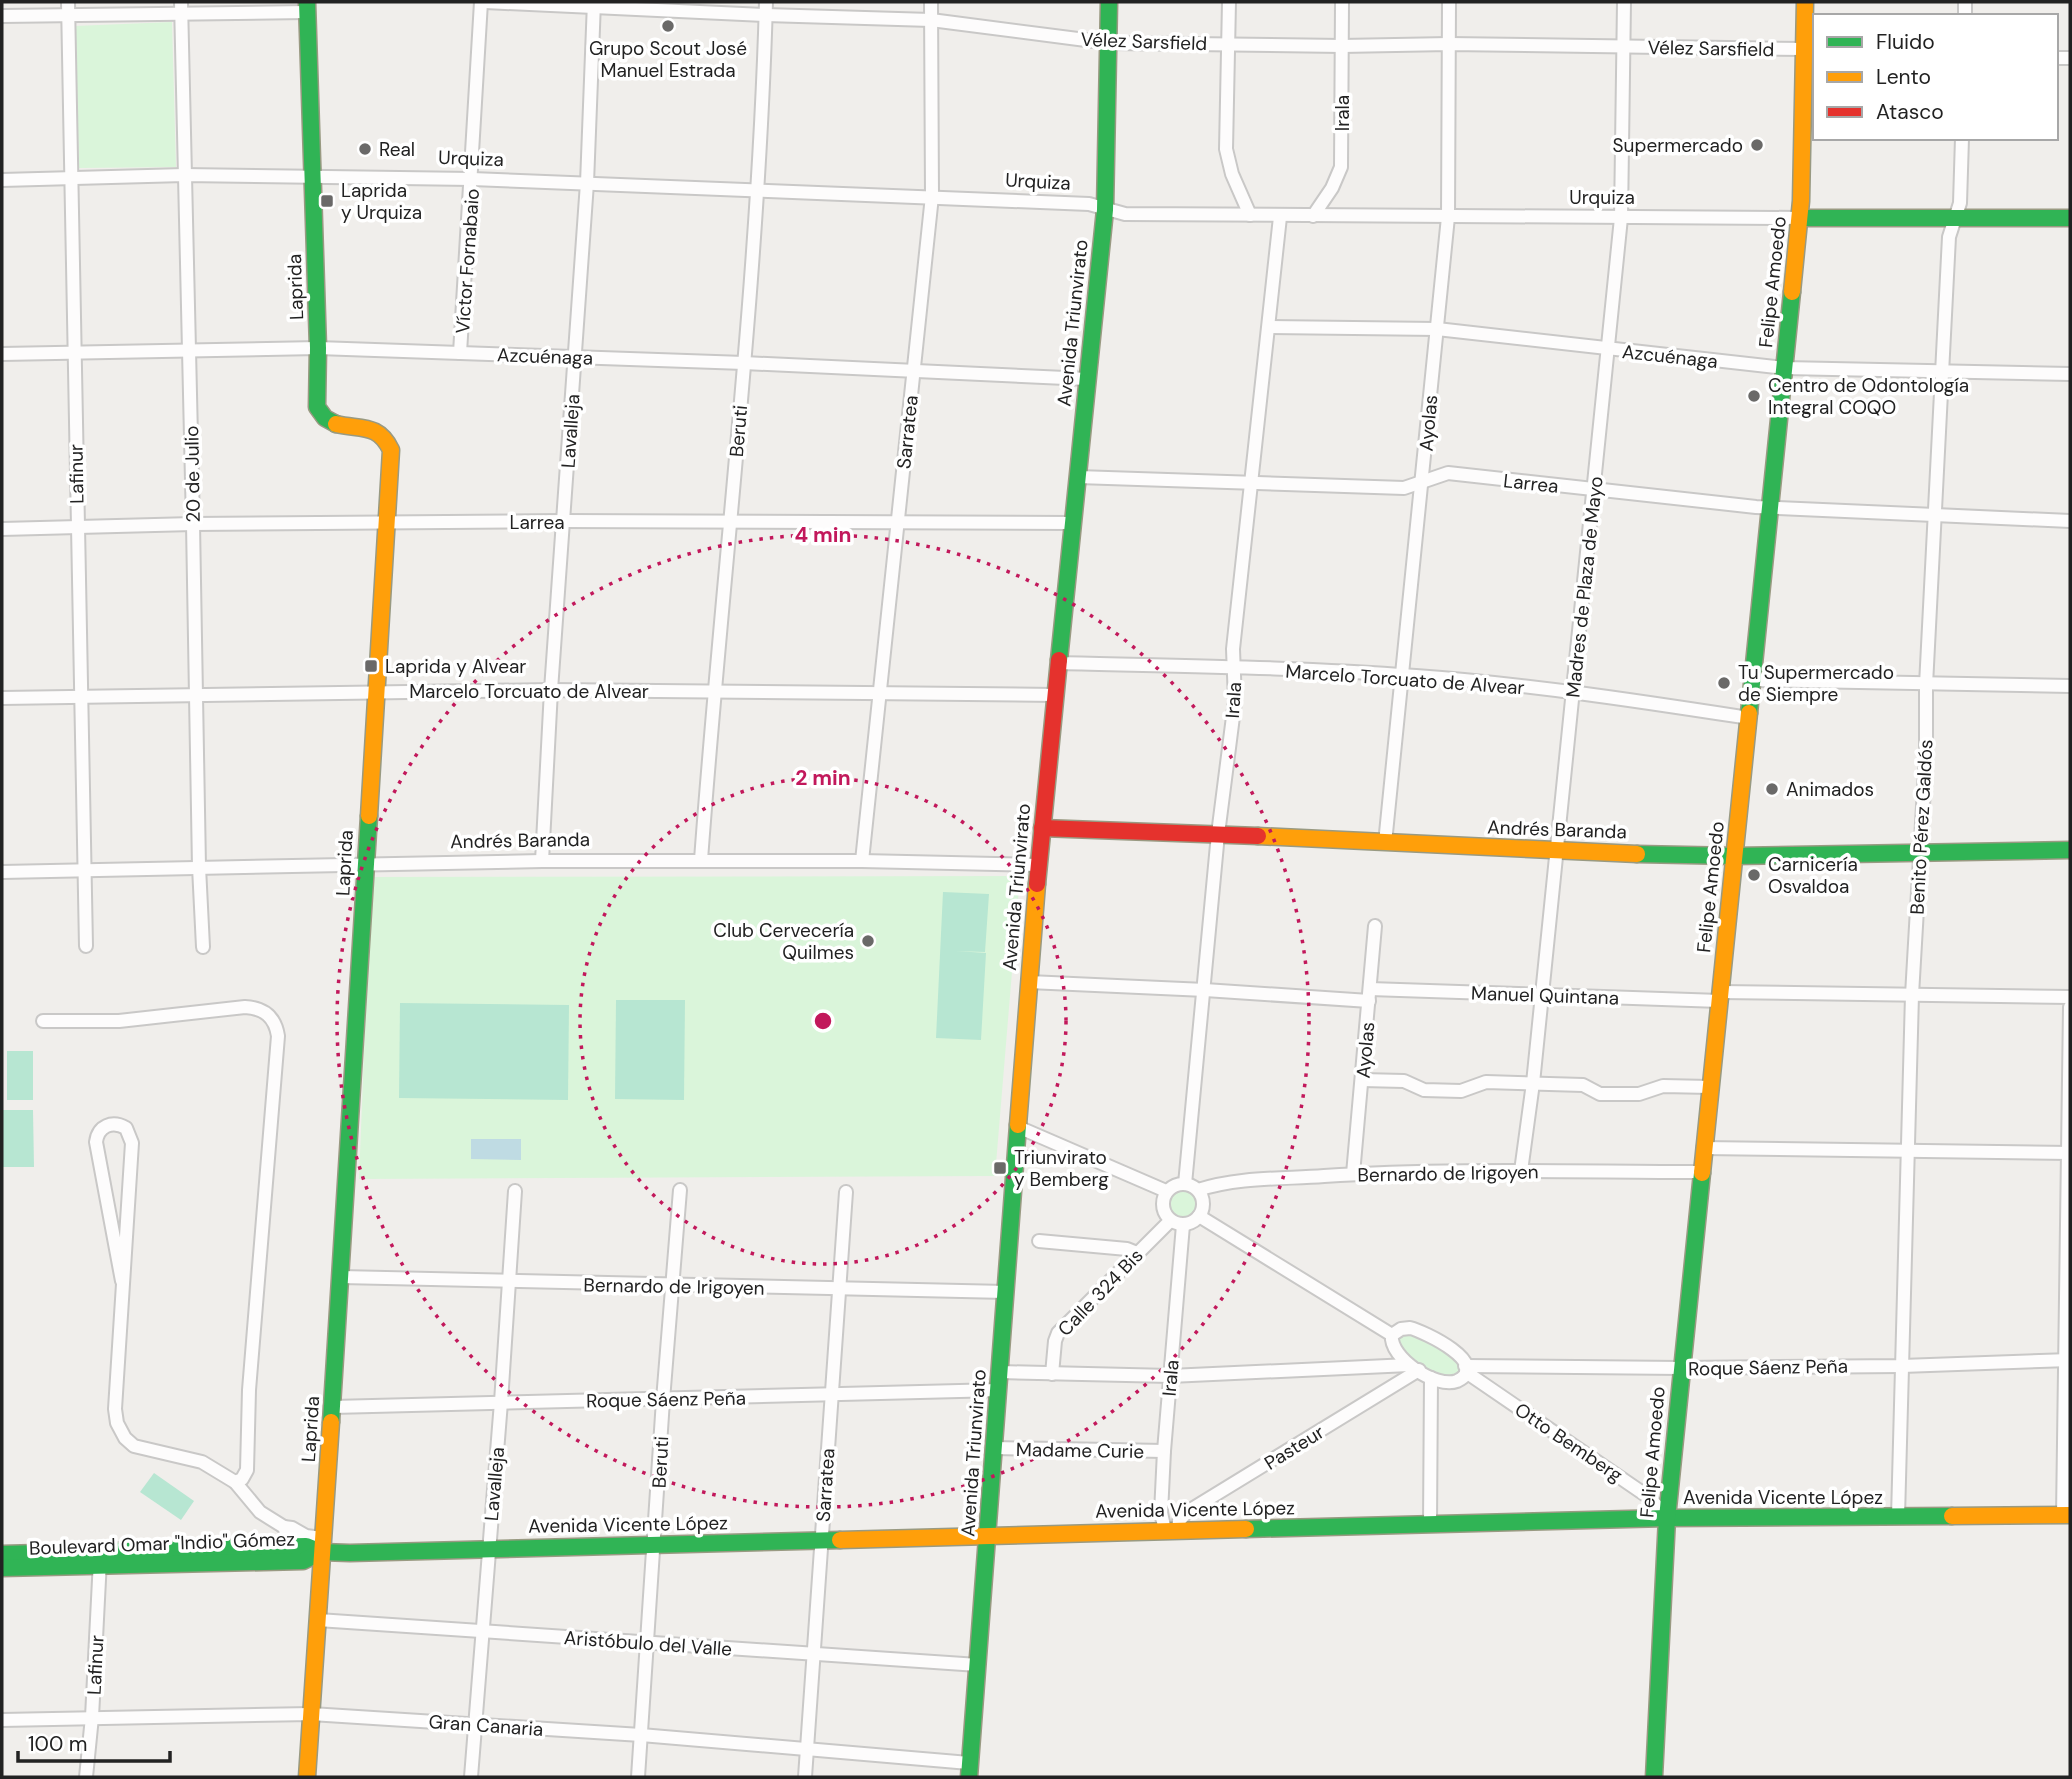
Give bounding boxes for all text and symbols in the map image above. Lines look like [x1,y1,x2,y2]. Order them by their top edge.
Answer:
legend [1813,14,2058,140]
marker: Grupo Scout José Manuel Estrada [660,18,676,34]
street label: Vélez Sarsfield [1080,27,1208,56]
text: Fluido [1876,28,1935,56]
street label: Vélez Sarsfield [1647,35,1775,62]
place label: Grupo Scout José Manuel Estrada [589,36,747,83]
text: Lento [1876,63,1931,91]
street label: Irala [1330,95,1355,131]
text: Atasco [1876,98,1944,126]
place label: Supermercado [1613,133,1743,158]
place label: Real [379,137,415,162]
marker: Supermercado [1749,137,1765,153]
marker: Real [357,141,373,157]
street label: Urquiza [438,145,504,172]
street label: Urquiza [1005,167,1071,196]
place label: Laprida y Urquiza [341,178,422,225]
street label: Urquiza [1569,185,1635,210]
street label: Víctor Fornabaio [450,188,485,334]
marker: Laprida y Urquiza [319,193,335,209]
street label: Felipe Amoedo [1753,215,1792,349]
street label: Avenida Triunvirato [1051,238,1094,408]
street label: Laprida [282,254,309,320]
street label: Azcuénaga [1621,339,1719,374]
street label: Azcuénaga [497,342,593,371]
place label: Centro de Odontología Integral COQO [1768,373,1969,420]
marker: Centro de Odontología Integral COQO [1746,388,1762,404]
street label: Lavalleja [555,393,586,469]
street label: Sarratea [891,394,924,470]
street label: Ayolas [1414,394,1443,452]
street label: Beruti [724,404,753,458]
street label: 20 de Julio [179,425,206,523]
street label: Lafinur [63,444,90,504]
street label: Larrea [1502,468,1560,499]
street label: Madres de Plaza de Mayo [1560,475,1609,699]
street label: Larrea [509,510,565,535]
text: 4 min [794,521,852,549]
place label: Laprida y Alvear [385,654,526,679]
marker: Laprida y Alvear [363,658,379,674]
street label: Marcelo Torcuato de Alvear [1285,659,1525,700]
place label: Tu Supermercado de Siempre [1738,660,1894,707]
marker: Tu Supermercado de Siempre [1716,675,1732,691]
street label: Marcelo Torcuato de Alvear [409,679,649,704]
street label: Irala [1220,681,1247,719]
street label: Benito Pérez Galdós [1904,739,1939,915]
text: 2 min [795,764,851,792]
place label: Animados [1786,777,1874,802]
marker: Animados [1764,781,1780,797]
street label: Avenida Triunvirato [997,802,1036,972]
street label: Andrés Baranda [1487,815,1627,844]
street label: Felipe Amoedo [1691,820,1730,954]
street label: Andrés Baranda [450,827,590,854]
street label: Laprida [330,829,359,897]
place label: Carnicería Osvaldoa [1768,852,1858,899]
marker: Carnicería Osvaldoa [1746,867,1762,883]
place label: Club Cervecería Quilmes [713,918,854,965]
marker: Club Cervecería Quilmes [860,933,876,949]
street label: Manuel Quintana [1470,980,1620,1011]
centre of rings [811,1009,835,1033]
street label: Ayolas [1351,1021,1380,1079]
place label: Triunvirato y Bemberg [1014,1145,1109,1192]
street label: Bernardo de Irigoyen [1357,1159,1539,1188]
marker: Triunvirato y Bemberg [992,1160,1008,1176]
street label: Calle 324 Bis [1052,1243,1148,1341]
street label: Bernardo de Irigoyen [583,1272,765,1301]
street label: Roque Sáenz Peña [1688,1354,1848,1381]
street label: Irala [1156,1359,1185,1397]
street label: Avenida Triunvirato [955,1369,992,1538]
street label: Felipe Amoedo [1634,1385,1671,1519]
street label: Roque Sáenz Peña [586,1386,746,1413]
street label: Laprida [296,1395,325,1463]
street label: Otto Bemberg [1510,1397,1628,1488]
street label: Pasteur [1260,1419,1329,1475]
street label: Beruti [647,1435,674,1489]
street label: Madame Curie [1016,1437,1144,1464]
street label: Lavalleja [479,1446,510,1522]
street label: Sarratea [810,1447,841,1523]
street label: Avenida Vicente López [1683,1485,1883,1510]
street label: Avenida Vicente López [1095,1495,1295,1524]
street label: Avenida Vicente López [528,1510,728,1539]
street label: Boulevard Omar "Indio" Gómez [29,1526,296,1561]
street label: Aristóbulo del Valle [563,1625,733,1662]
street label: Lafinur [81,1634,110,1696]
street label: Gran Canaria [428,1709,544,1742]
scale bar [18,1720,170,1764]
text: 100 m [28,1730,88,1758]

